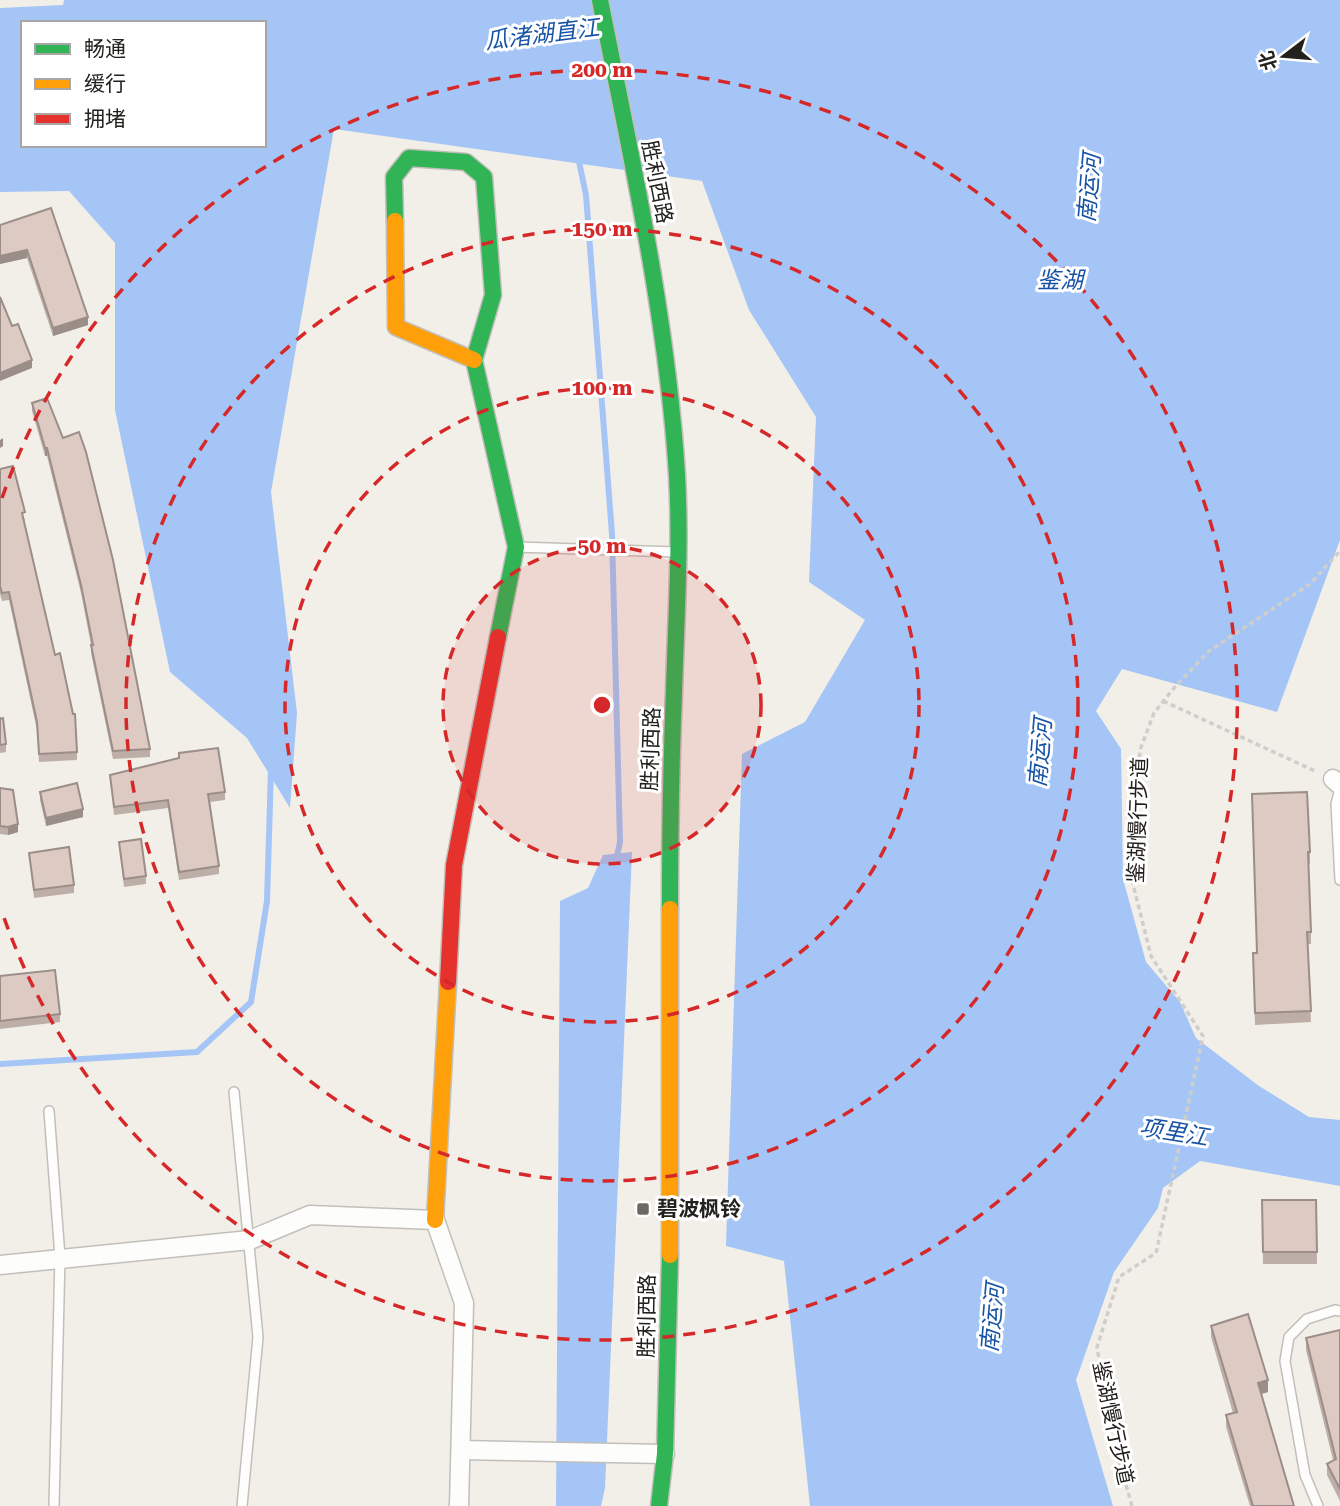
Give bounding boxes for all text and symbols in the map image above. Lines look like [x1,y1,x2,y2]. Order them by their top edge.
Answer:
water label: 瓜渚湖直江 [483,14,604,55]
legend [21,21,266,147]
north arrow [1249,21,1319,91]
text: 畅通 [84,37,126,61]
text: 北 [1254,48,1282,73]
text: 200 m [572,58,632,82]
text: 缓行 [84,72,126,96]
text: 拥堵 [84,107,126,131]
street label: 胜利西路 [637,138,677,226]
water label: 南运河 [1073,149,1106,224]
text: 150 m [572,217,632,241]
water label: 鉴湖 [1037,267,1086,294]
text: 100 m [572,376,632,400]
text: 50 m [577,534,627,558]
centre of rings [590,693,614,717]
street label: 胜利西路 [638,707,664,791]
water label: 南运河 [1024,714,1057,789]
street label: 鉴湖慢行步道 [1124,757,1152,883]
water label: 项里江 [1138,1114,1213,1152]
place label: 碧波枫铃 [657,1197,741,1221]
marker: 碧波枫铃 [635,1201,651,1217]
street label: 胜利西路 [634,1274,660,1358]
water label: 南运河 [976,1279,1009,1354]
street label: 鉴湖慢行步道 [1088,1359,1138,1487]

